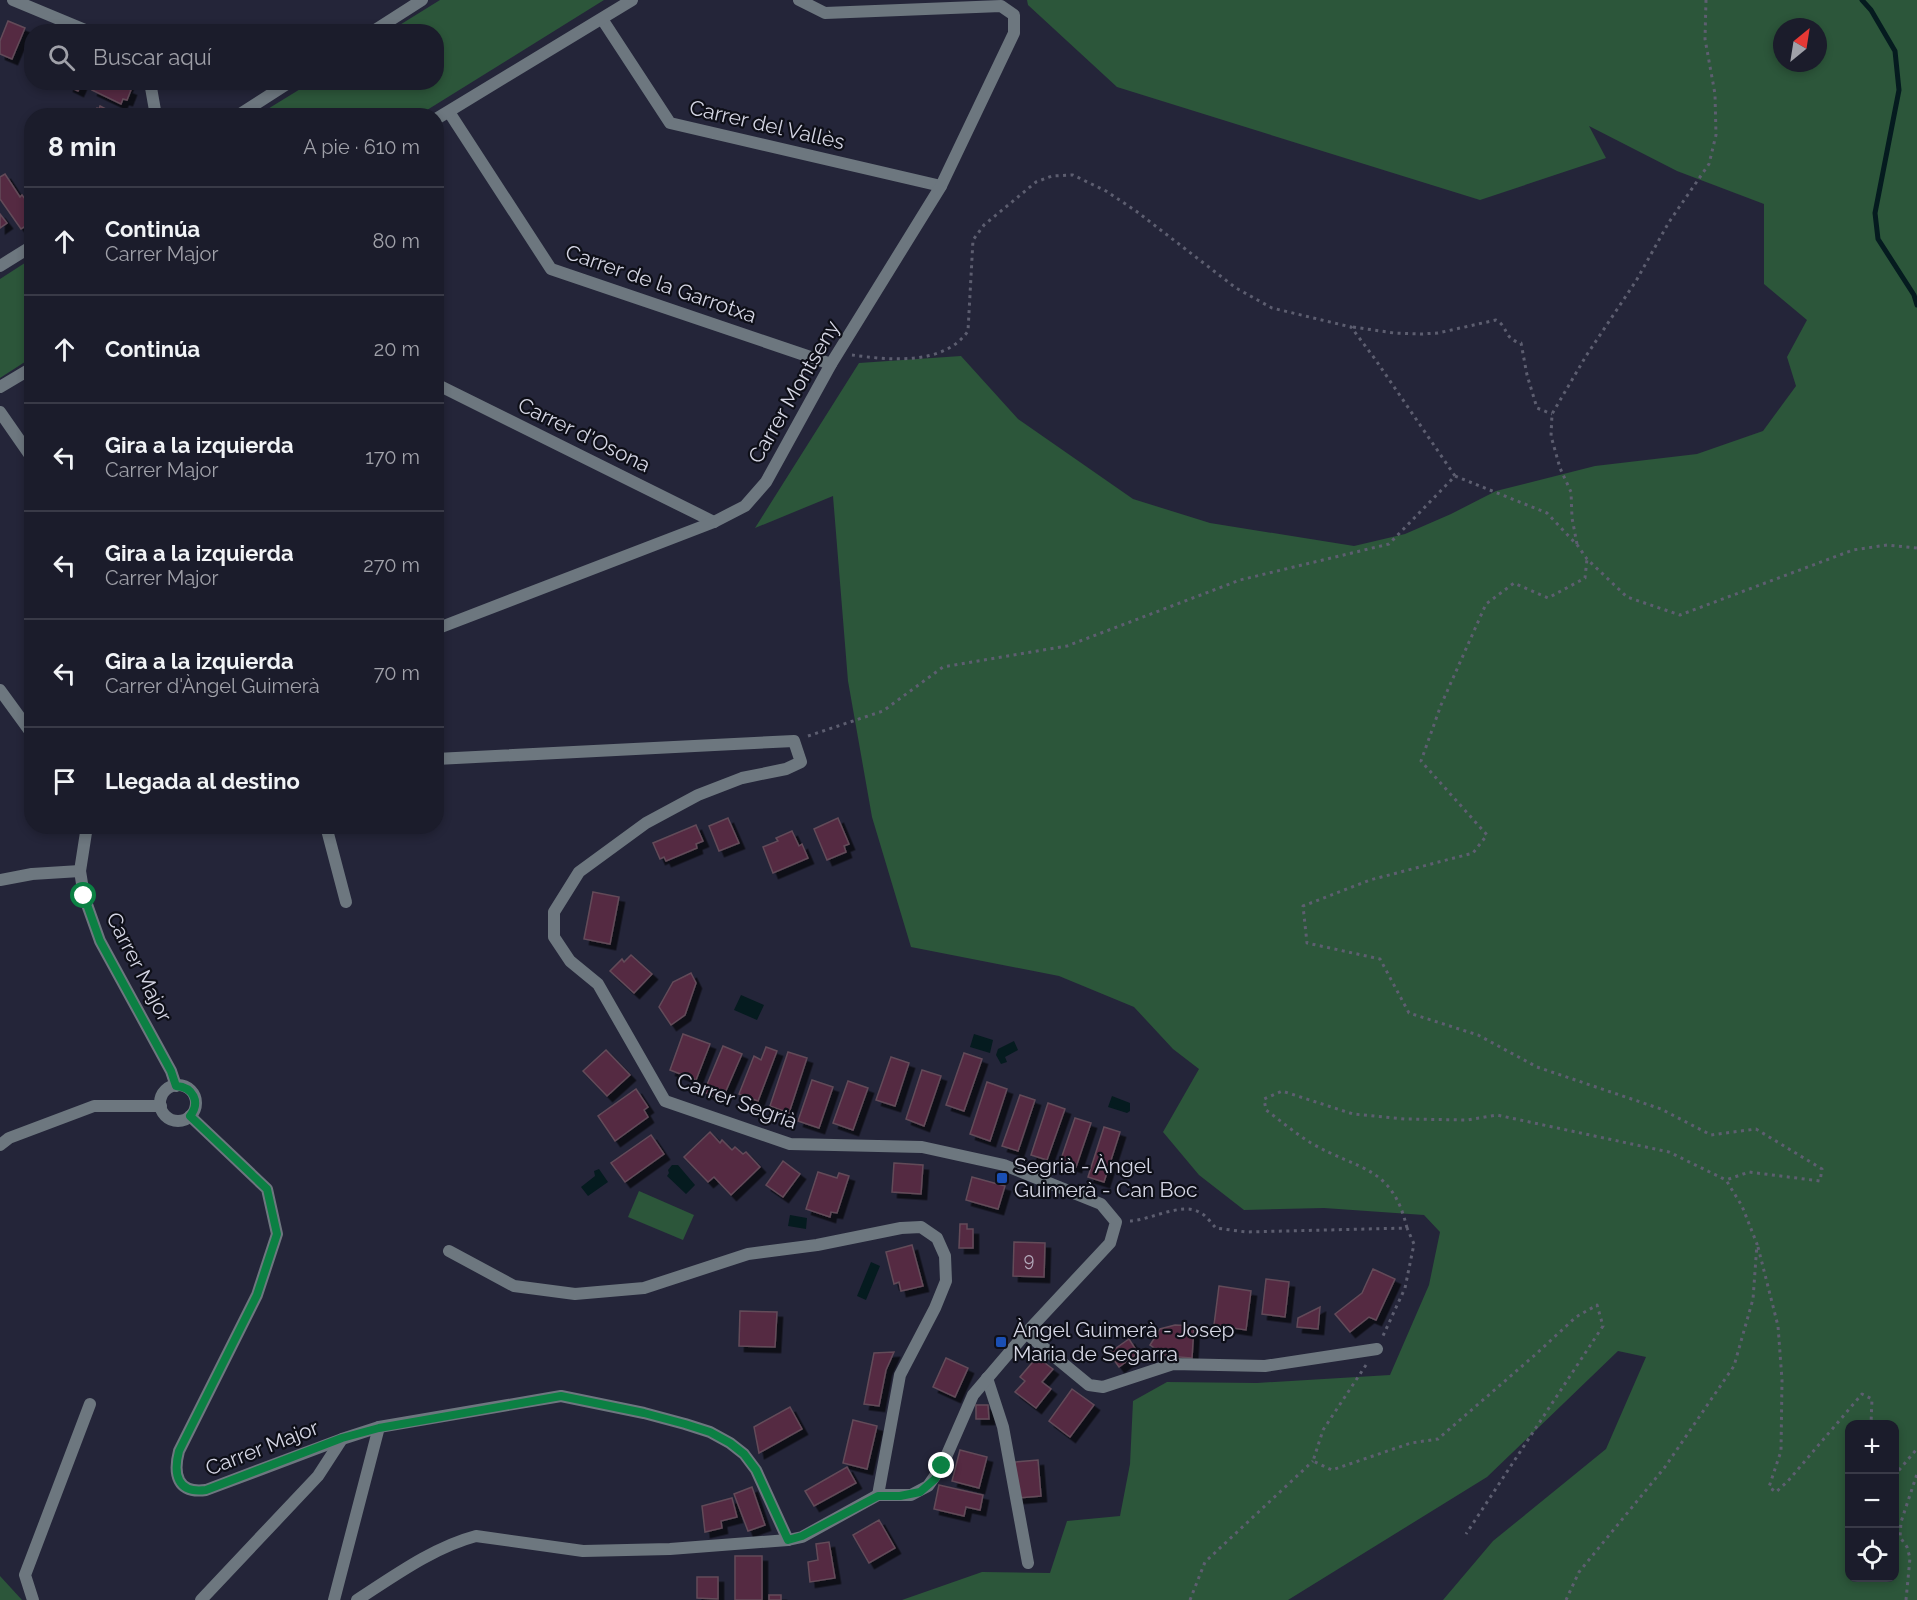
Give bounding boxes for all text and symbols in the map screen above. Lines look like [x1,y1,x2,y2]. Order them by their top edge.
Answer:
north arrow [1773,18,1827,72]
search box [24,24,444,90]
icon: search [45,41,78,74]
text: Buscar aquí [93,44,212,70]
street label: Carrer del Vallès [687,95,847,155]
text: 8 min [48,132,116,162]
text: A pie · 610 m [303,135,420,159]
text: Continúa [105,216,200,242]
icon: ahead [48,225,81,258]
text: 80 m [372,229,420,253]
street label: Carrer de la Garrotxa [562,239,760,328]
text: Carrer Major [105,242,219,266]
street label: Carrer Montseny [743,316,845,468]
icon: ahead [48,333,81,366]
text: Continúa [105,336,200,362]
text: 20 m [374,337,420,361]
street label: Carrer d'Osona [514,392,654,477]
text: Gira a la izquierda [105,432,294,458]
icon: left [48,441,81,474]
text: 170 m [365,445,420,469]
text: Carrer Major [105,458,219,482]
text: Gira a la izquierda [105,540,294,566]
icon: left [48,549,81,582]
text: 270 m [363,553,420,577]
text: Carrer Major [105,566,219,590]
text: Gira a la izquierda [105,648,294,674]
icon: left [48,657,81,690]
text: 70 m [374,661,420,685]
text: Carrer d'Àngel Guimerà [105,674,320,698]
icon: arrive [48,765,81,798]
text: Llegada al destino [105,768,300,794]
route start [70,882,96,908]
street label: Carrer Major [101,908,178,1026]
street label: Carrer Segrià [674,1067,801,1134]
place label: Segrià - Àngel Guimerà - Can Boc [1014,1153,1198,1202]
marker: Segrià - Àngel Guimerà - Can Boc [995,1171,1009,1185]
house number: 9 [1024,1249,1034,1270]
place label: Àngel Guimerà - Josep Maria de Segarra [1013,1317,1235,1366]
marker: Àngel Guimerà - Josep Maria de Segarra [994,1335,1008,1349]
street label: Carrer Major [202,1414,323,1481]
map controls [1845,1420,1899,1582]
button: + [1845,1420,1899,1474]
route end [928,1452,954,1478]
button: − [1845,1474,1899,1528]
button: locate [1845,1528,1899,1582]

